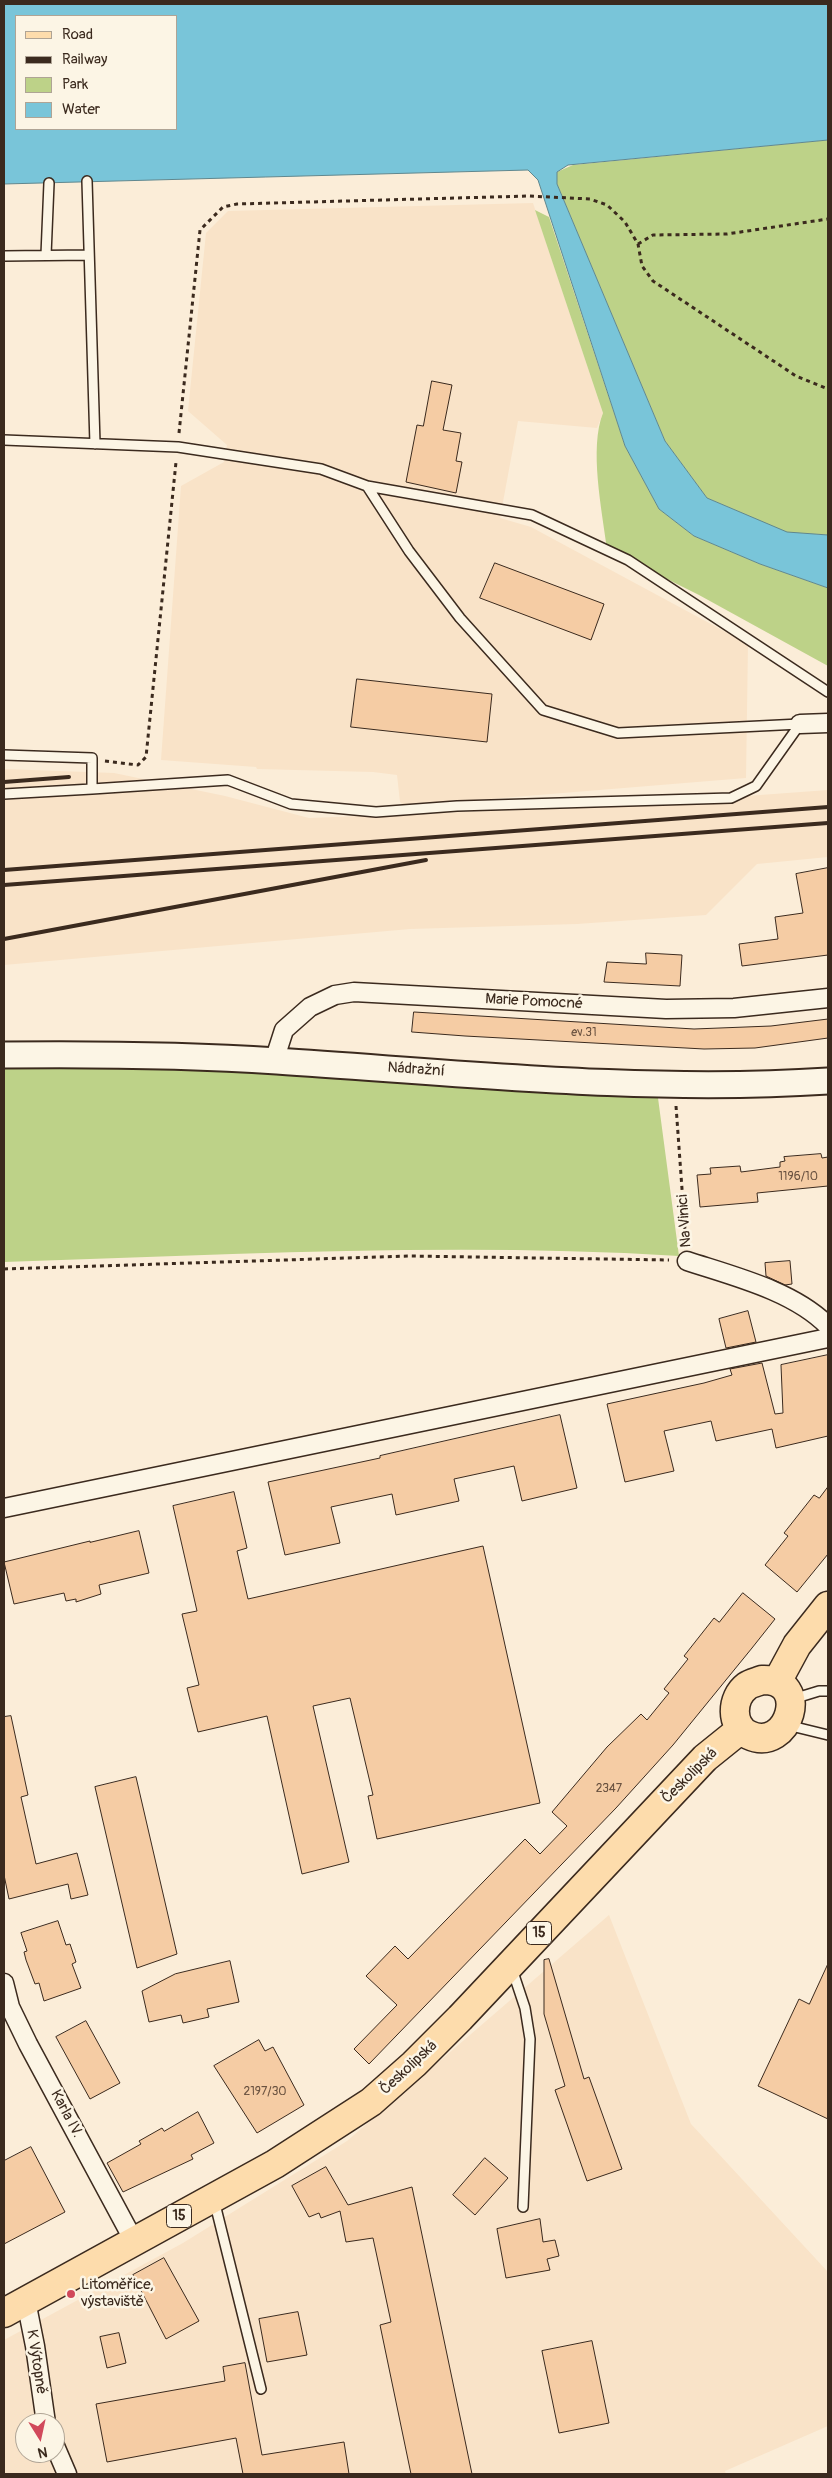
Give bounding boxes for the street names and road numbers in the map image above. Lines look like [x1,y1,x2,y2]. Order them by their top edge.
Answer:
street label: Marie Pomocné [485,990,583,1014]
street label: Nádražní [387,1059,445,1081]
street label: Na Vinici [674,1194,696,1248]
street label: Českolipská [659,1745,721,1807]
road number: 15 [526,1922,552,1945]
street label: Českolipská [377,2037,441,2099]
street label: Karla IV. [46,2087,86,2141]
road number: 15 [166,2204,192,2228]
street label: K Výtopně [22,2328,50,2396]

